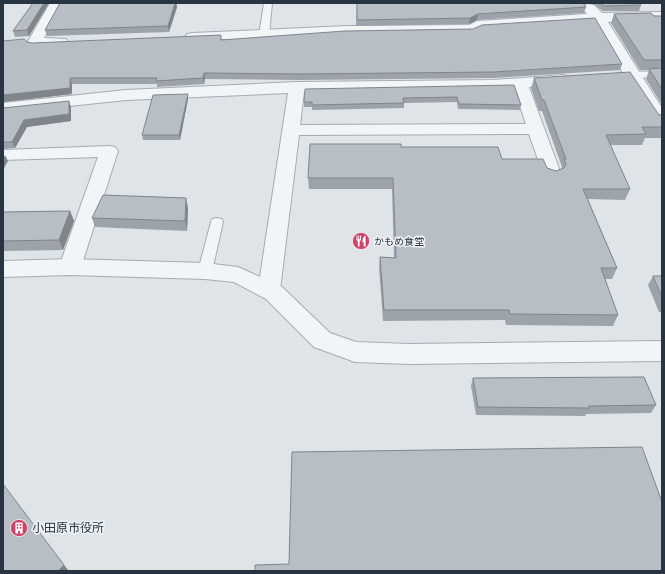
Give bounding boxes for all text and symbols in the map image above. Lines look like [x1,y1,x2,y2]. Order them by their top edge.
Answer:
restaurant icon: かもめ食堂 [351,231,371,251]
place label: かもめ食堂 [374,235,424,249]
building icon: 小田原市役所 [9,518,29,538]
place label: 小田原市役所 [32,520,104,536]

